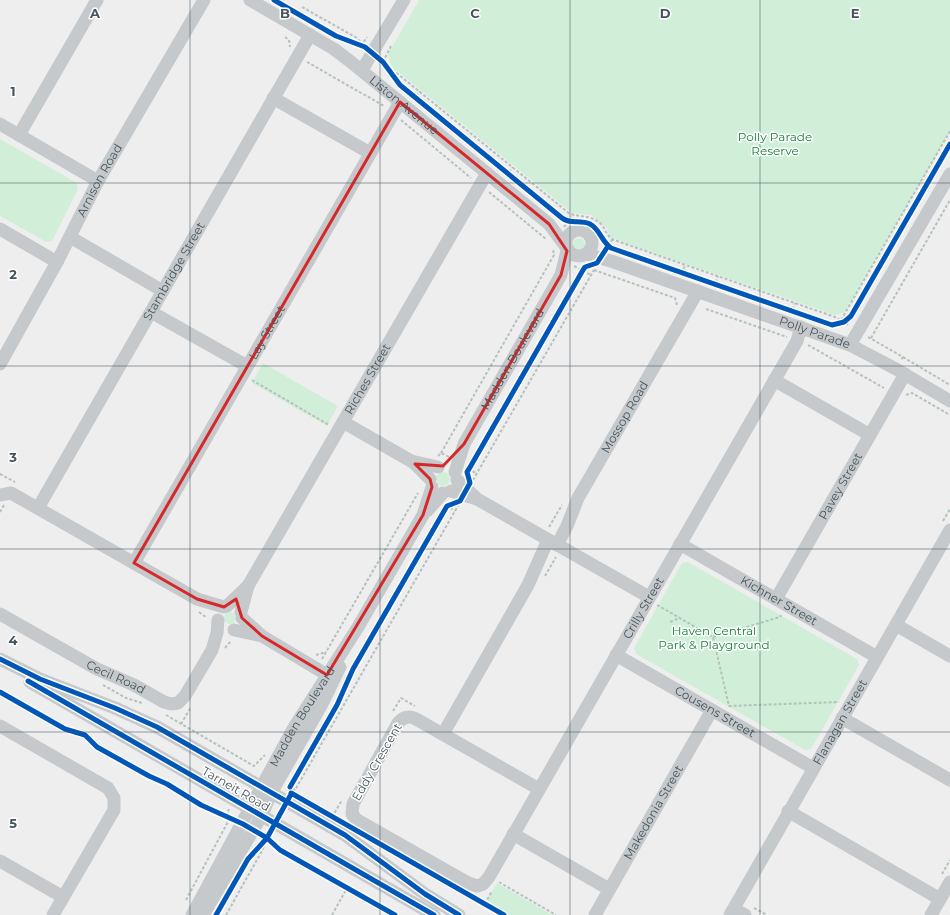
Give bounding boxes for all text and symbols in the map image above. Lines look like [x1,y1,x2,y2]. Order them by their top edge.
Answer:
text: A [89,5,101,21]
text: B [280,5,290,21]
text: C [470,5,480,21]
text: D [660,5,671,21]
text: E [851,5,860,21]
street label: Liston Avenue [367,72,442,138]
text: 1 [10,83,16,99]
park label: Polly Parade Reserve [738,129,812,158]
street label: Arnison Road [73,141,125,219]
street label: Stambridge Street [139,219,208,323]
text: 2 [9,266,17,282]
street label: Lay Street [245,303,288,362]
street label: Madden Boulevard [477,306,547,413]
street label: Polly Parade [777,313,853,352]
street label: Riches Street [341,341,394,417]
street label: Mossop Road [598,378,651,456]
text: 3 [8,449,17,465]
street label: Pavey Street [815,450,865,522]
street label: Kichner Street [738,572,820,628]
street label: Crilly Street [619,574,667,642]
park label: Haven Central Park & Playground [658,623,770,652]
text: 4 [9,632,18,648]
street label: Cecil Road [84,657,148,697]
street label: Madden Boulevard [266,663,338,769]
street label: Flanagan Street [809,676,870,767]
street label: Cousens Street [672,682,758,740]
street label: Eddy Crescent [348,720,405,803]
street label: Makedonia Street [620,762,686,862]
street label: Tarneit Road [199,763,273,814]
text: 5 [9,815,17,831]

